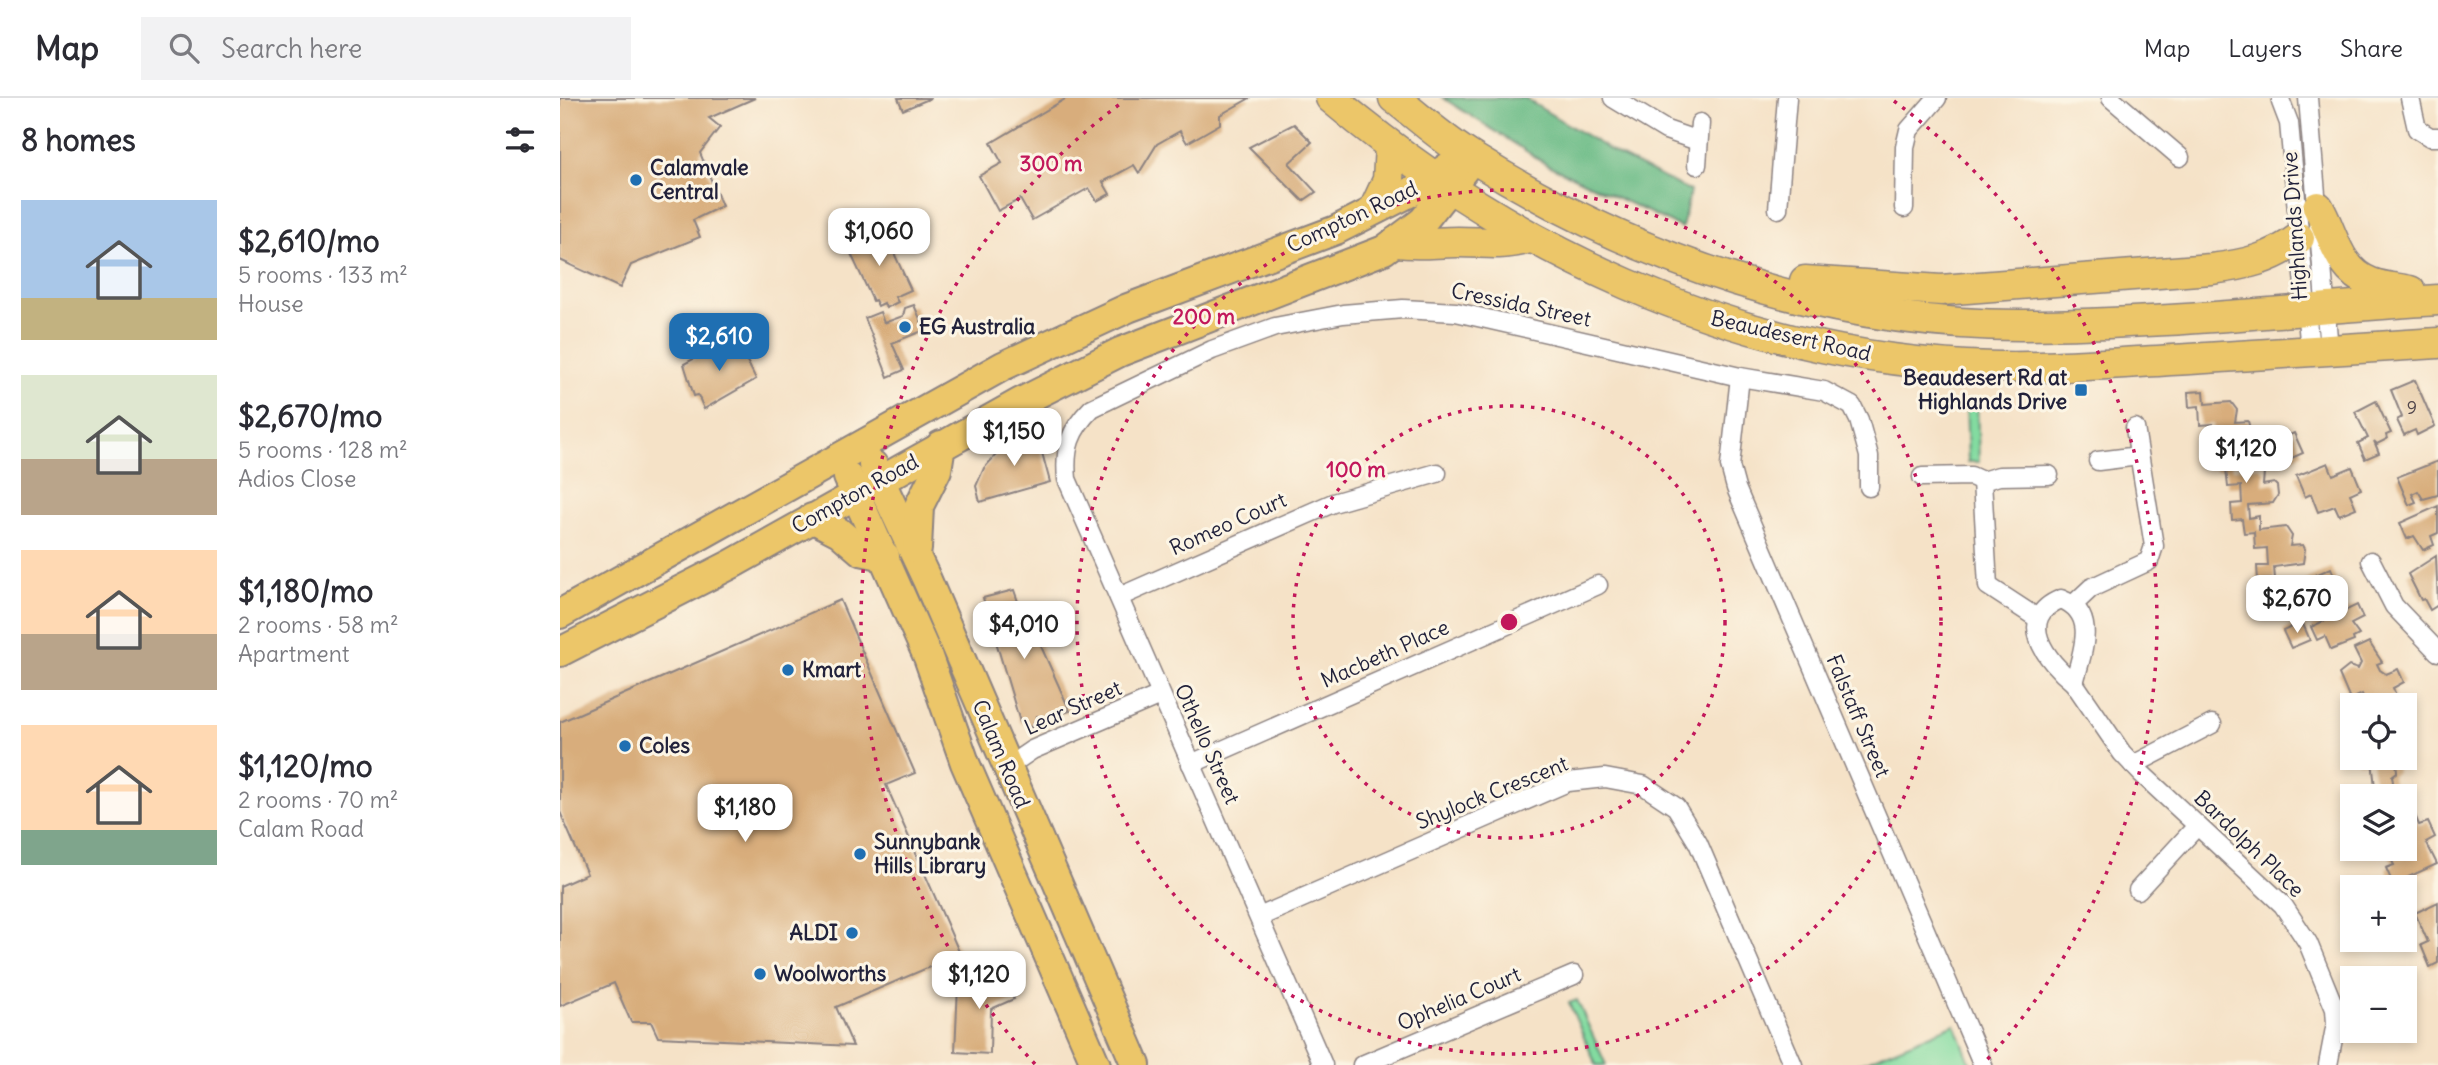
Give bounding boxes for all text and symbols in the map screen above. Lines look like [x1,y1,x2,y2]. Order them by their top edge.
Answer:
search box [141,17,631,80]
text: Map [35,27,99,69]
icon: search [165,29,203,67]
text: Search here [221,32,362,65]
text: Map [2144,33,2190,63]
text: Layers [2228,33,2302,63]
text: Share [2340,33,2403,63]
text: 8 homes [21,121,136,159]
icon: filters [501,121,539,159]
text: 300 m [1020,150,1083,177]
street label: Highlands Drive [2276,151,2313,301]
place label: Calamvale Central [650,154,749,205]
marker: Calamvale Central [628,172,644,188]
street label: Compton Road [1282,175,1421,259]
pin: $1,060 [822,208,936,268]
text: $1,060 [844,216,914,245]
text: $2,610/mo [238,222,380,260]
icon: home [77,228,161,312]
text: 5 rooms · 133 m² [238,260,408,289]
street label: Cressida Street [1449,277,1593,332]
text: House [238,289,304,318]
text: 200 m [1173,303,1236,330]
street label: Beaudesert Road [1708,304,1874,367]
place label: EG Australia [919,313,1035,340]
pin: $2,610 [662,314,776,373]
marker: EG Australia [897,319,913,335]
text: $2,610 [685,321,753,350]
place label: Beaudesert Rd at Highlands Drive [1903,364,2068,415]
marker: Beaudesert Rd at Highlands Drive [2073,382,2089,398]
house number: 9 [2407,396,2417,419]
text: $2,670/mo [238,397,382,435]
icon: home [77,403,161,487]
pin: $1,150 [957,408,1071,468]
text: $1,150 [983,416,1045,445]
pin: $1,120 [2189,426,2303,485]
text: $1,120 [2215,433,2277,462]
text: 5 rooms · 128 m² [238,435,408,464]
street label: Compton Road [787,448,923,540]
text: 100 m [1326,456,1386,483]
text: Adios Close [238,464,356,493]
street label: Romeo Court [1165,486,1290,561]
text: $1,180/mo [238,572,373,610]
pin: $2,670 [2240,575,2354,635]
icon: home [77,578,161,662]
text: $2,670 [2262,583,2332,612]
pin: $4,010 [967,602,1081,661]
text: $4,010 [989,609,1059,638]
text: 2 rooms · 58 m² [238,610,399,639]
centre of rings [1497,610,1521,634]
street label: Macbeth Place [1317,613,1453,694]
text: Apartment [238,639,350,668]
street label: Falstaff Street [1820,650,1896,781]
place label: Kmart [802,656,862,683]
marker: Kmart [780,662,796,678]
street label: Lear Street [1020,674,1126,741]
street label: Othello Street [1169,679,1246,808]
map controls [2340,693,2417,1043]
button: locate [2340,693,2417,770]
street label: Calam Road [967,696,1036,812]
place label: Coles [639,732,690,759]
marker: Coles [617,738,633,754]
text: $1,120/mo [238,747,373,785]
street label: Shylock Crescent [1412,750,1572,835]
icon: home [77,753,161,837]
pin: $1,180 [688,784,802,844]
street label: Bardolph Place [2189,784,2310,903]
button: layers [2340,784,2417,861]
text: 2 rooms · 70 m² [238,785,398,814]
text: $1,180 [714,792,776,821]
text: Calam Road [238,814,364,843]
place label: Sunnybank Hills Library [874,828,986,879]
marker: Sunnybank Hills Library [852,846,868,862]
button: + [2340,875,2417,952]
place label: ALDI [789,919,838,946]
marker: ALDI [844,925,860,941]
pin: $1,120 [922,951,1036,1011]
text: $1,120 [948,959,1010,988]
place label: Woolworths [774,960,887,987]
street label: Ophelia Court [1393,960,1525,1037]
marker: Woolworths [752,966,768,982]
button: − [2340,966,2417,1043]

